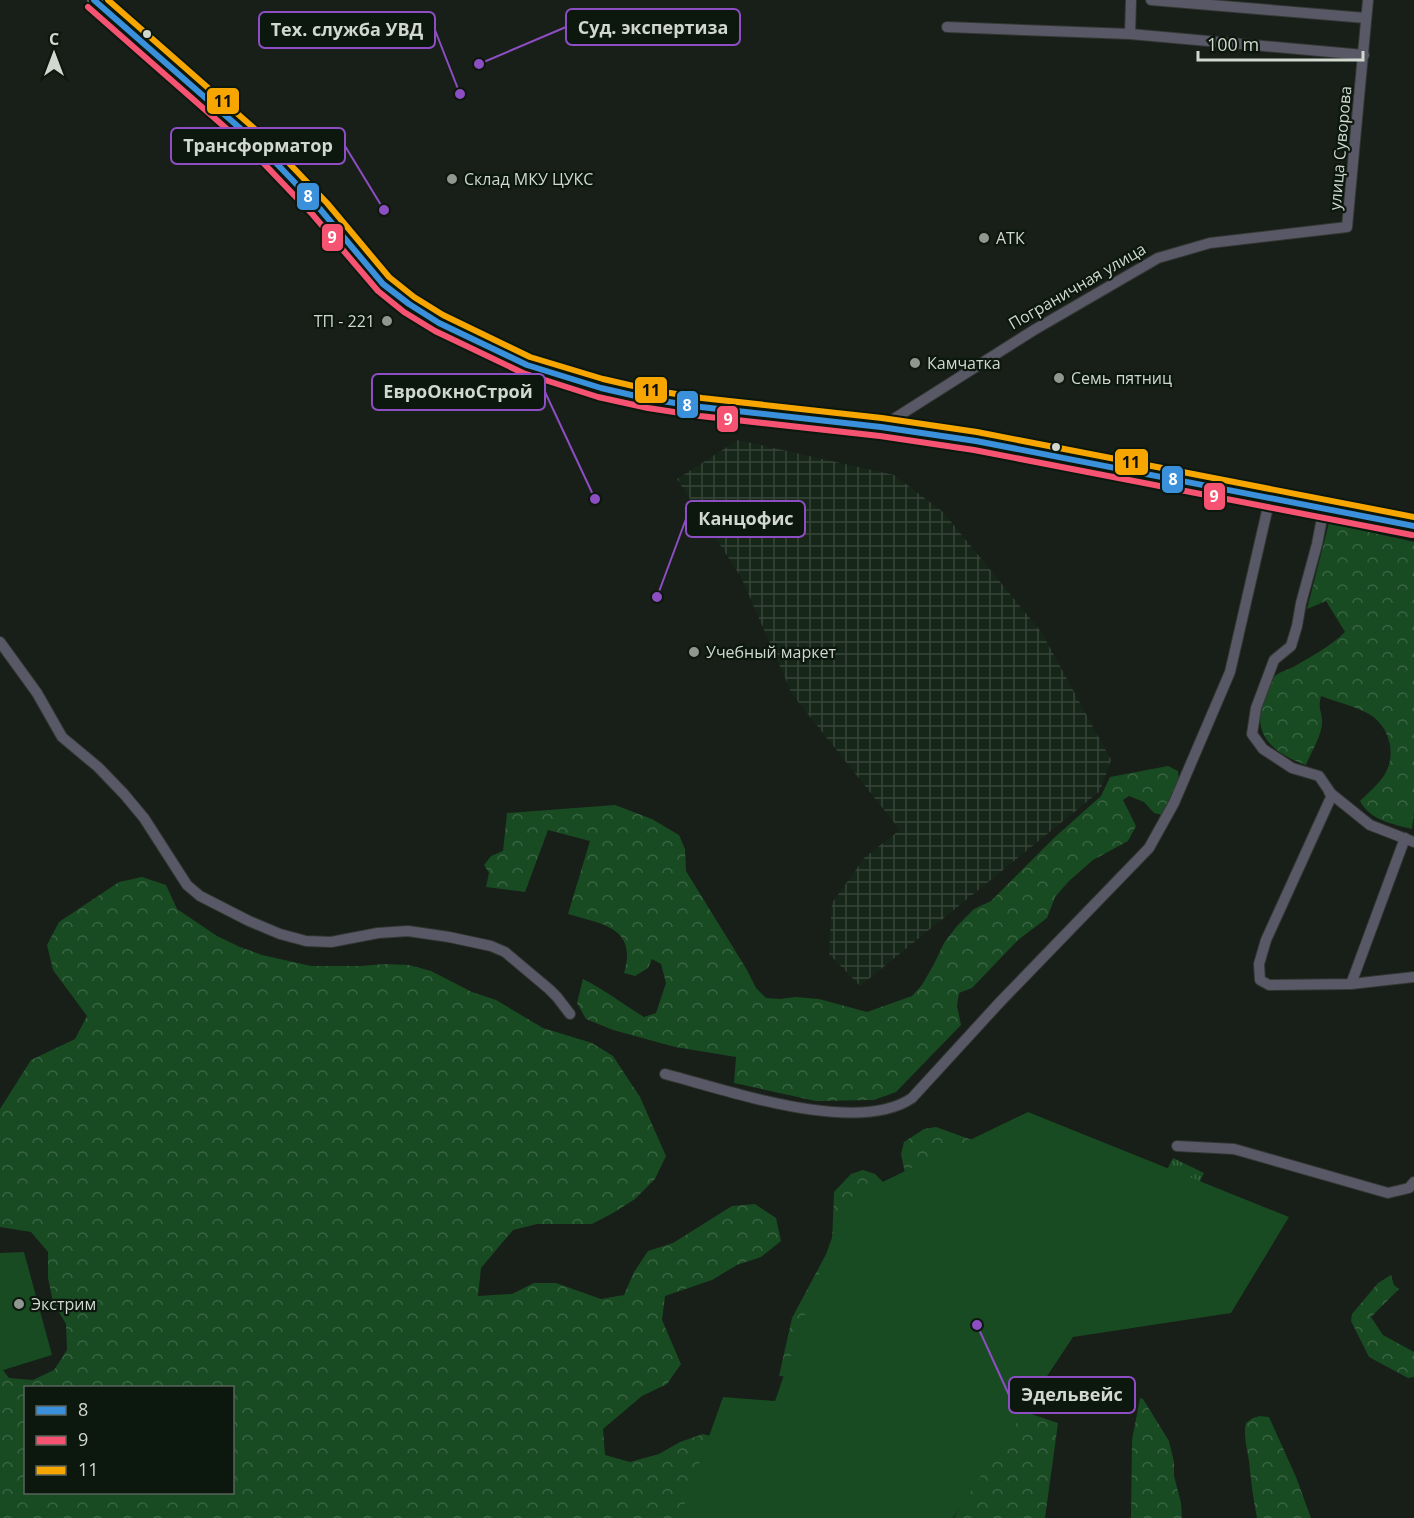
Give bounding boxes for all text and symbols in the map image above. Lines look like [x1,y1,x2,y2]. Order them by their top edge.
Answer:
callout: Суд. экспертиза [566,9,740,45]
callout: Тех. служба УВД [259,12,435,48]
text: Суд. экспертиза [578,15,728,39]
text: Тех. служба УВД [271,17,424,41]
north arrow [24,24,84,84]
scale bar [1198,24,1363,62]
text: С [49,28,59,50]
unlabelled marker [141,28,153,40]
text: 100 m [1207,32,1259,56]
street label: улица Суворова [1324,85,1356,211]
line badge: 11 [206,87,240,115]
text: 11 [214,90,232,112]
callout: Трансформатор [171,128,345,164]
text: Трансформатор [183,133,333,157]
place label: Склад МКУ ЦУКС [464,168,593,190]
marker: Склад МКУ ЦУКС [445,172,459,186]
line badge: 8 [296,182,320,211]
text: 8 [303,185,313,207]
line badge: 9 [321,223,344,252]
text: 9 [327,226,337,248]
place label: АТК [996,227,1025,249]
marker: АТК [977,231,991,245]
street label: Пограничная улица [1004,238,1150,334]
place label: ТП - 221 [314,310,375,332]
marker: ТП - 221 [380,314,394,328]
place label: Камчатка [927,352,1001,374]
marker: Камчатка [908,356,922,370]
place label: Семь пятниц [1071,367,1172,389]
marker: Семь пятниц [1052,371,1066,385]
callout: ЕвроОкноСтрой [372,374,545,410]
line badge: 11 [634,376,668,404]
text: ЕвроОкноСтрой [383,379,533,403]
text: 11 [642,379,660,401]
line badge: 8 [676,390,699,419]
text: 8 [682,394,692,416]
line badge: 9 [716,405,739,433]
text: 9 [723,408,733,430]
unlabelled marker [1050,441,1062,453]
line badge: 11 [1114,448,1149,476]
text: 11 [1122,451,1140,473]
line badge: 8 [1161,465,1184,494]
text: 8 [1168,468,1178,490]
line badge: 9 [1203,482,1226,511]
text: 9 [1209,485,1219,507]
callout: Канцофис [686,501,805,537]
text: Канцофис [698,506,794,530]
place label: Учебный маркет [706,641,837,663]
marker: Учебный маркет [687,645,701,659]
place label: Экстрим [31,1293,96,1315]
marker: Экстрим [12,1297,26,1311]
callout: Эдельвейс [1009,1377,1135,1413]
text: Эдельвейс [1021,1382,1123,1406]
legend [24,1386,234,1494]
text: 8 [78,1397,88,1421]
text: 9 [78,1427,88,1451]
text: 11 [78,1457,99,1481]

